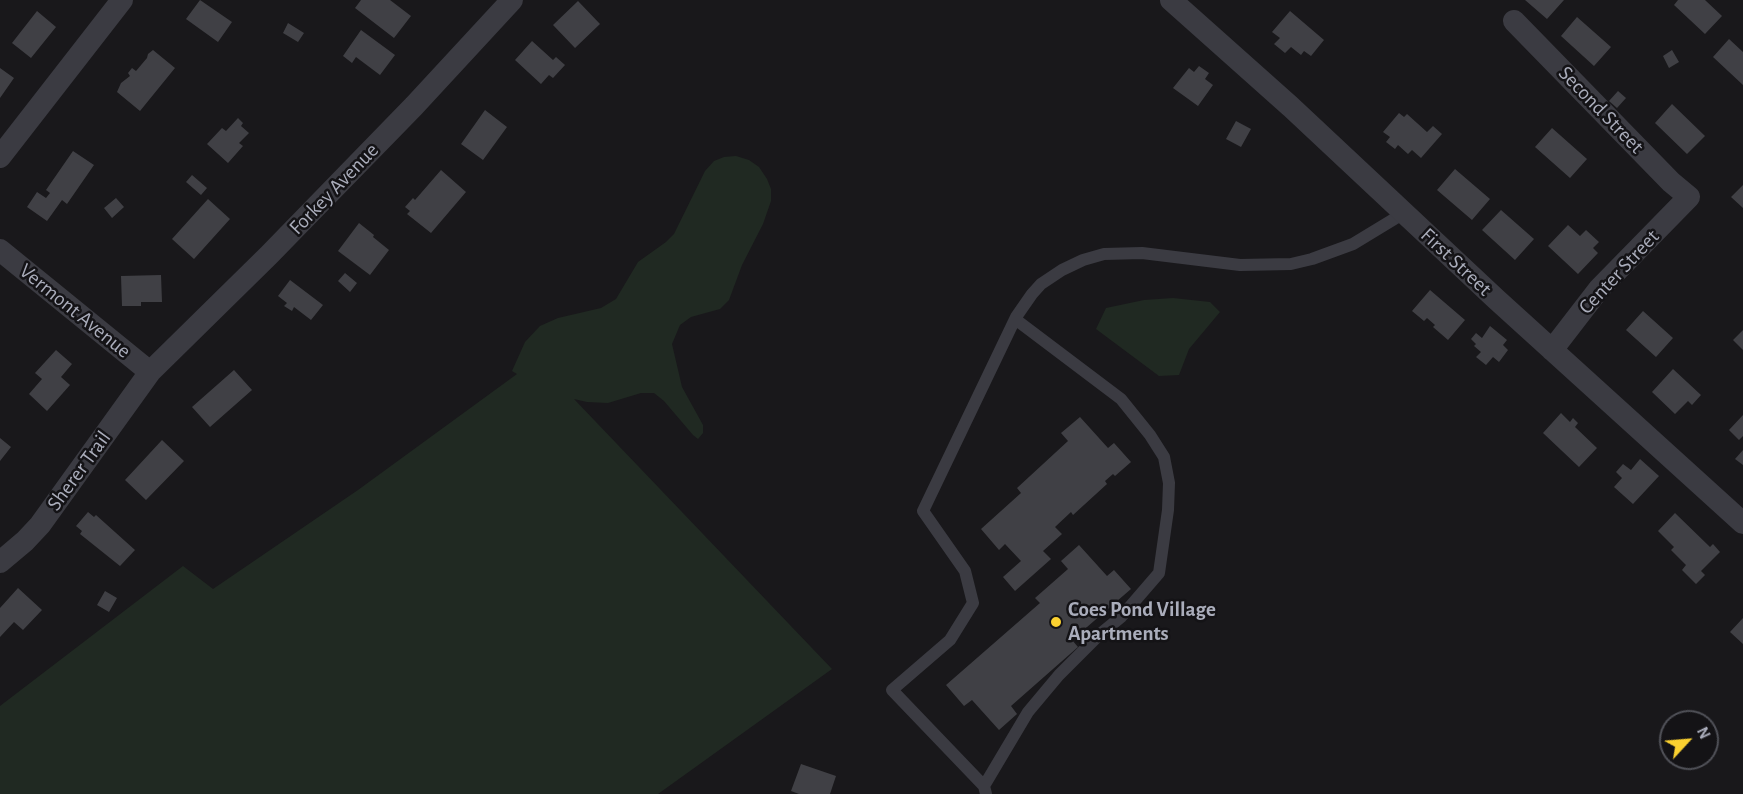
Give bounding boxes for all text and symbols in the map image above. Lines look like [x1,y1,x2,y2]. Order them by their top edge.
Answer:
street label: Second Street [1553,61,1649,159]
street label: Forkey Avenue [284,138,384,240]
street label: First Street [1415,223,1497,301]
street label: Center Street [1573,224,1665,320]
street label: Vermont Avenue [14,258,136,364]
street label: Sherer Trail [42,426,116,516]
place label: Coes Pond Village Apartments [1068,597,1216,647]
marker: Coes Pond Village Apartments [1049,615,1063,629]
north arrow [1659,710,1719,770]
text: N [1694,724,1713,741]

